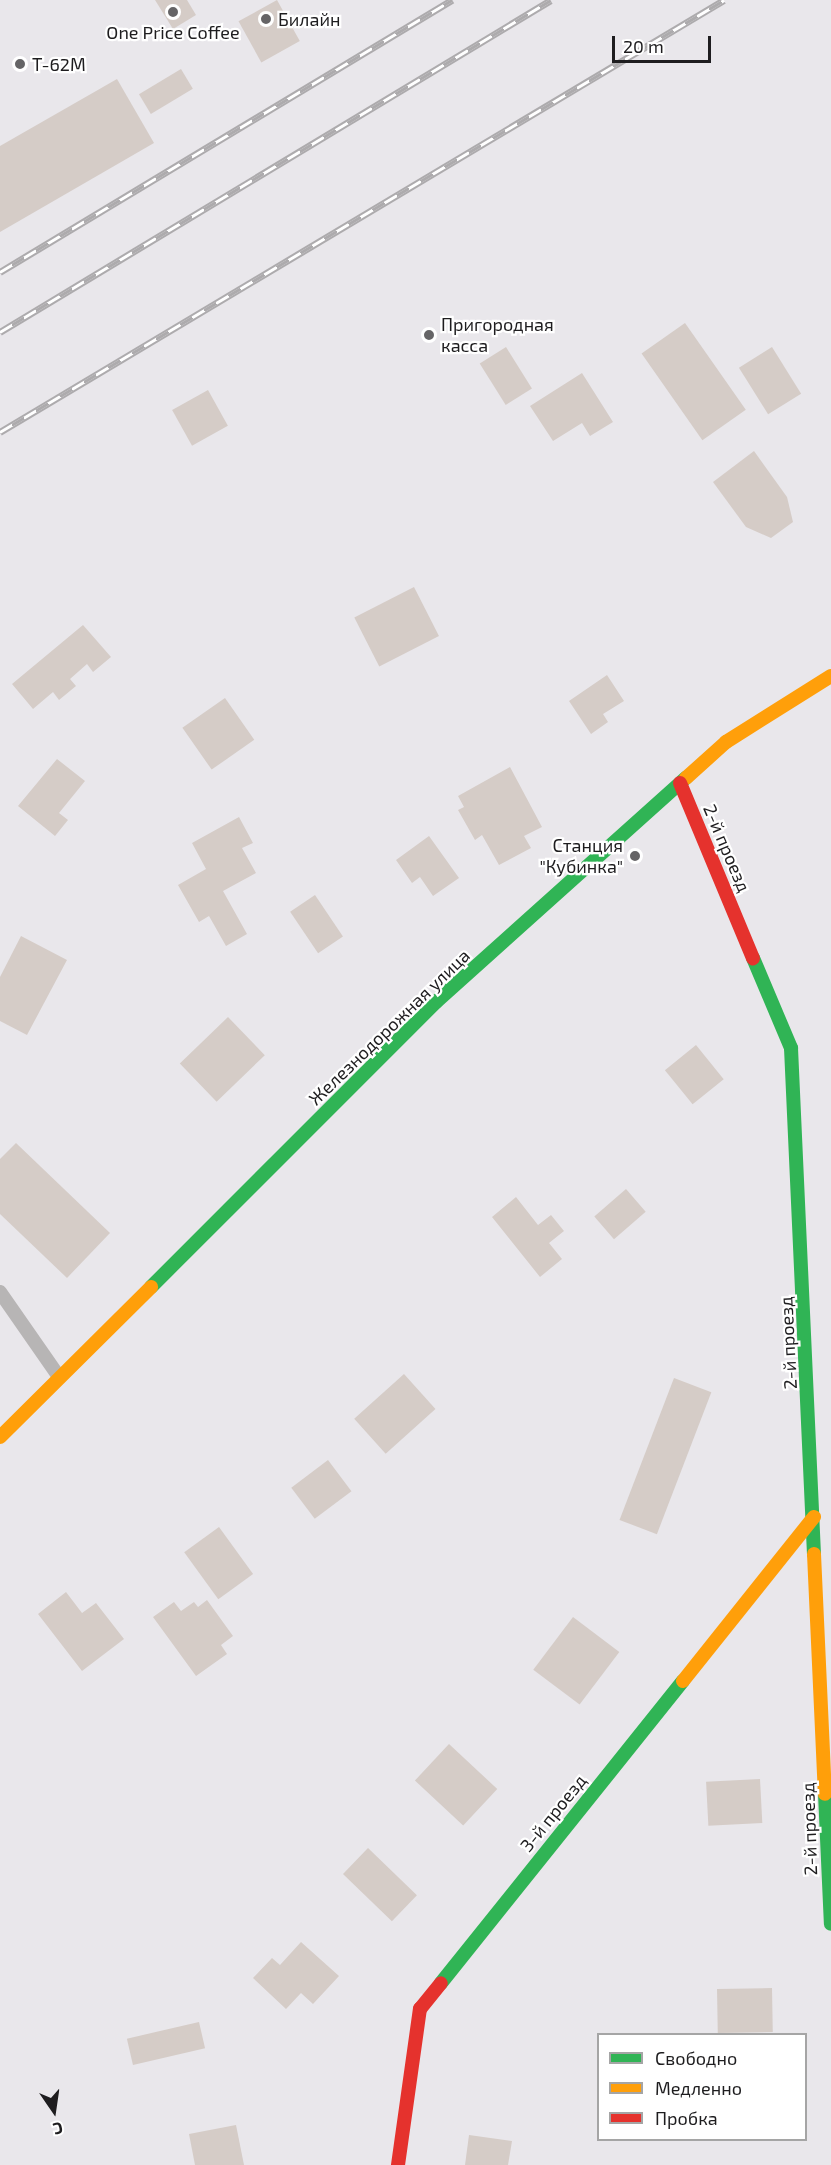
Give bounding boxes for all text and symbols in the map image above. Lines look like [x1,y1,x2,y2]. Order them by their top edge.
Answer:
marker: One Price Coffee [166,5,180,19]
place label: Билайн [278,8,340,30]
marker: Билайн [259,12,273,26]
place label: One Price Coffee [106,21,240,43]
scale bar [615,24,714,62]
text: 20 m [623,35,664,57]
place label: Т-62М [32,53,86,75]
marker: Т-62М [13,57,27,71]
place label: Пригородная касса [441,314,554,356]
marker: Пригородная касса [422,328,436,342]
street label: 2-й проезд [699,801,755,895]
place label: Станция "Кубинка" [539,835,623,878]
marker: Станция "Кубинка" [628,849,642,863]
street label: Железнодорожная улица [304,944,474,1110]
street label: 2-й проезд [775,1296,801,1390]
street label: 3-й проезд [515,1770,591,1856]
street label: 2-й проезд [797,1782,821,1876]
legend [597,2033,807,2141]
text: Свободно [655,2047,737,2069]
text: Медленно [655,2077,742,2099]
north arrow [24,2081,84,2141]
text: Пробка [655,2107,718,2129]
text: С [51,2119,65,2139]

